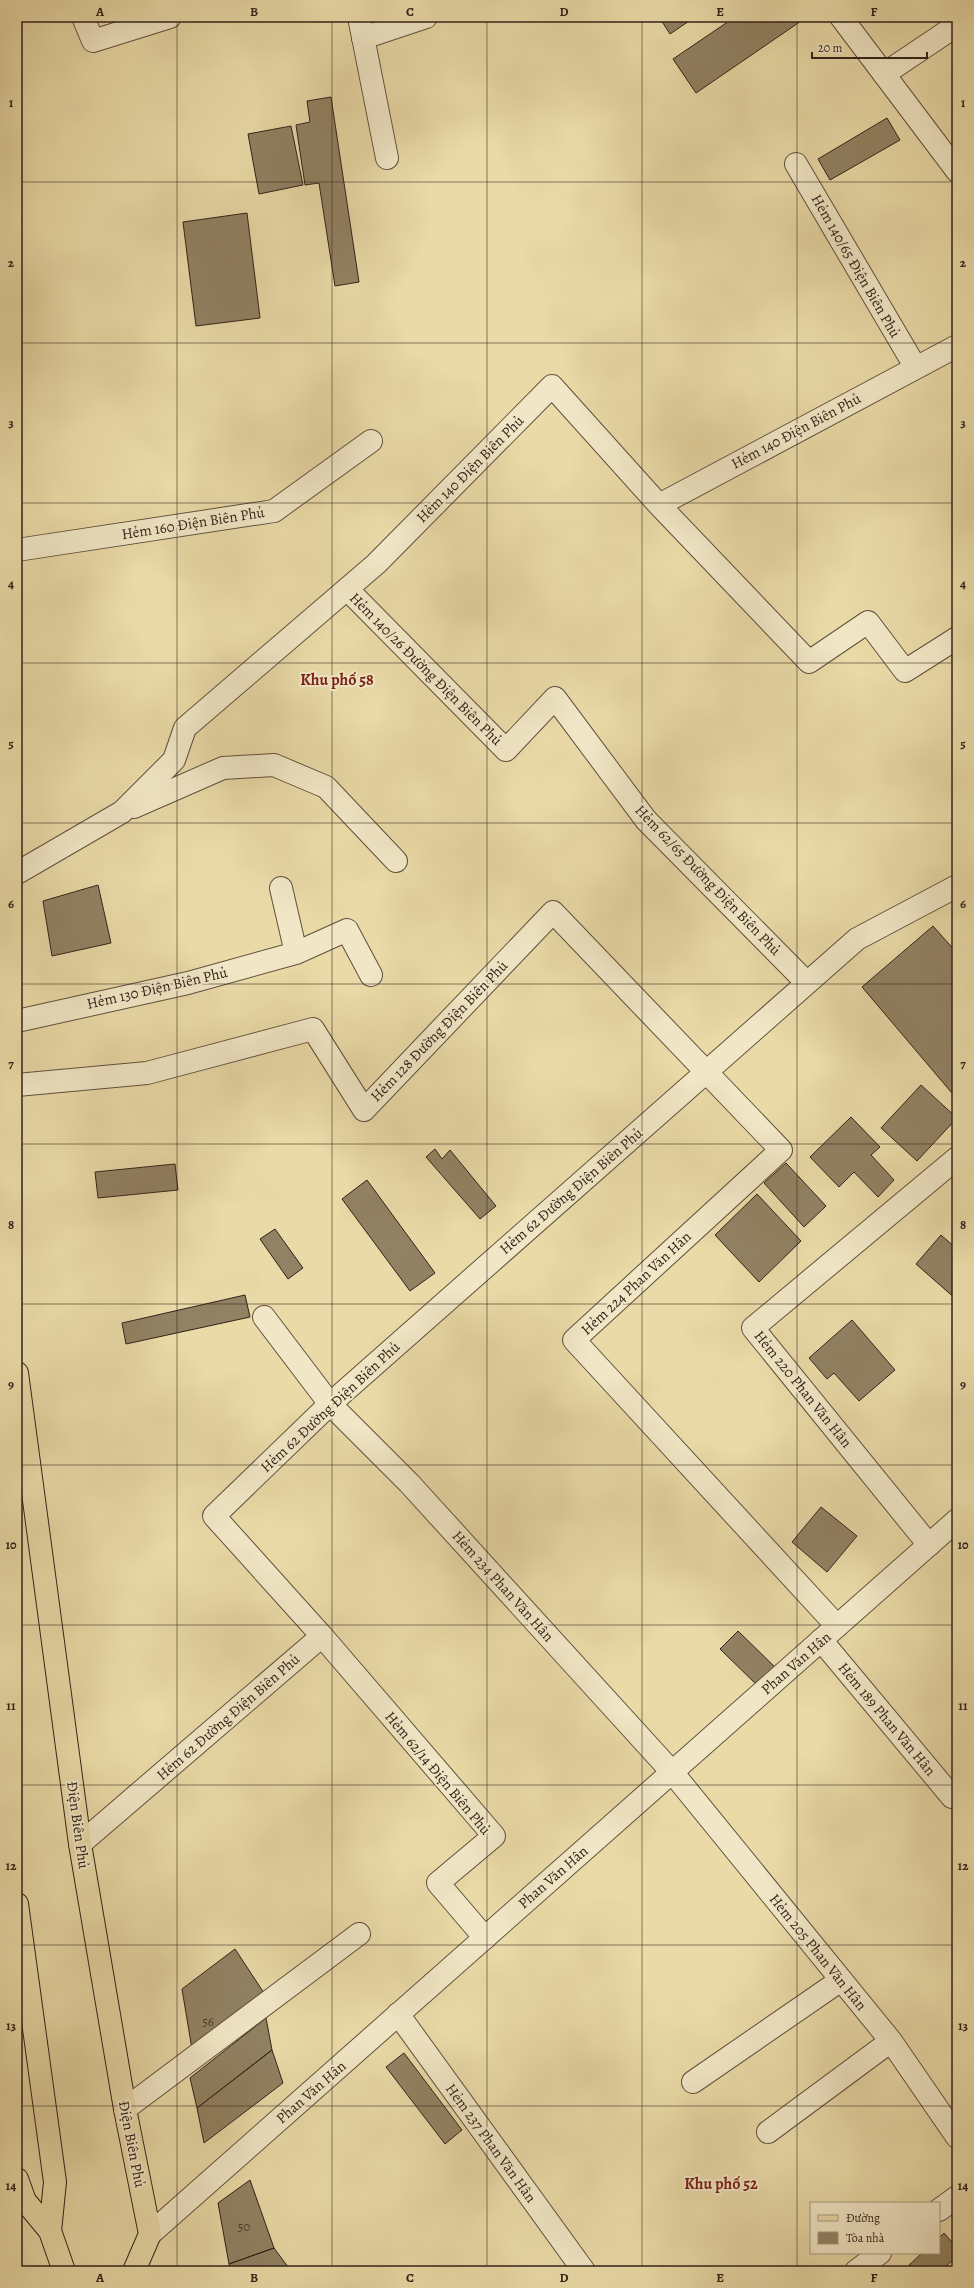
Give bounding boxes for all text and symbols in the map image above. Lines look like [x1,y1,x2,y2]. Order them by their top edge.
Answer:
text: A [95,3,105,20]
text: B [250,3,258,20]
text: C [406,3,414,20]
text: D [559,3,569,20]
text: E [716,3,724,20]
text: F [871,3,878,20]
scale bar [812,34,927,60]
text: 20 m [818,40,842,56]
text: 1 [9,94,14,111]
text: 1 [961,94,966,111]
street label: Hẻm 140/65 Điện Biên Phủ [807,191,906,342]
text: 2 [8,254,15,271]
text: 2 [960,254,967,271]
street label: Hẻm 140 Điện Biên Phủ [728,388,865,474]
street label: Hẻm 140 Điện Biên Phủ [412,410,529,527]
text: 3 [8,414,14,431]
text: 3 [960,414,966,431]
street label: Hẻm 160 Điện Biên Phủ [120,502,267,544]
text: 4 [8,575,14,592]
text: 4 [960,575,966,592]
street label: Hẻm 140/26 Đường Điện Biên Phủ [345,588,507,750]
district label: Khu phố 58 [300,669,374,691]
text: 5 [8,735,14,752]
text: 5 [960,735,966,752]
street label: Hẻm 62/65 Đường Điện Biên Phủ [631,800,786,960]
text: 6 [8,895,14,912]
text: 6 [960,895,966,912]
street label: Hẻm 128 Đường Điện Biên Phủ [366,955,513,1106]
street label: Hẻm 130 Điện Biên Phủ [85,962,230,1014]
text: 7 [8,1055,14,1072]
text: 7 [960,1055,966,1072]
street label: Hẻm 62 Đường Điện Biên Phủ [495,1123,648,1259]
text: 8 [8,1216,14,1233]
text: 8 [960,1216,966,1233]
street label: Hẻm 224 Phan Văn Hân [577,1227,695,1339]
street label: Hẻm 220 Phan Văn Hân [750,1326,856,1452]
street label: Hẻm 62 Đường Điện Biên Phủ [256,1336,405,1477]
text: 9 [8,1376,14,1393]
text: 9 [960,1376,966,1393]
street label: Hẻm 234 Phan Văn Hân [448,1526,558,1646]
text: 10 [5,1536,17,1553]
text: 10 [957,1536,969,1553]
street label: Phan Văn Hân [757,1627,835,1699]
street label: Hẻm 62 Đường Điện Biên Phủ [152,1649,305,1785]
street label: Hẻm 189 Phan Văn Hân [834,1658,940,1780]
text: 11 [6,1697,16,1714]
text: 11 [958,1697,968,1714]
street label: Hẻm 62/14 Điện Biên Phủ [380,1707,496,1840]
street label: Điện Biên Phủ [62,1780,94,1871]
street label: Phan Văn Hân [514,1841,592,1913]
text: 12 [6,1857,17,1874]
text: 12 [958,1857,969,1874]
street label: Hẻm 205 Phan Văn Hân [765,1890,871,2014]
house number: 56 [202,2013,214,2030]
text: 13 [6,2017,17,2034]
text: 13 [958,2017,969,2034]
street label: Phan Văn Hân [272,2056,350,2128]
street label: Hẻm 237 Phan Văn Hân [441,2079,541,2207]
street label: Điện Biên Phủ [114,2099,150,2190]
district label: Khu phố 52 [684,2173,758,2195]
text: 14 [6,2177,16,2194]
text: 14 [958,2177,968,2194]
legend [810,2202,940,2254]
text: Đường [846,2210,880,2226]
house number: 50 [238,2218,250,2235]
text: Tòa nhà [846,2230,885,2246]
text: A [95,2269,105,2286]
text: B [250,2269,258,2286]
text: C [406,2269,414,2286]
text: D [559,2269,569,2286]
text: E [716,2269,724,2286]
text: F [871,2269,878,2286]

